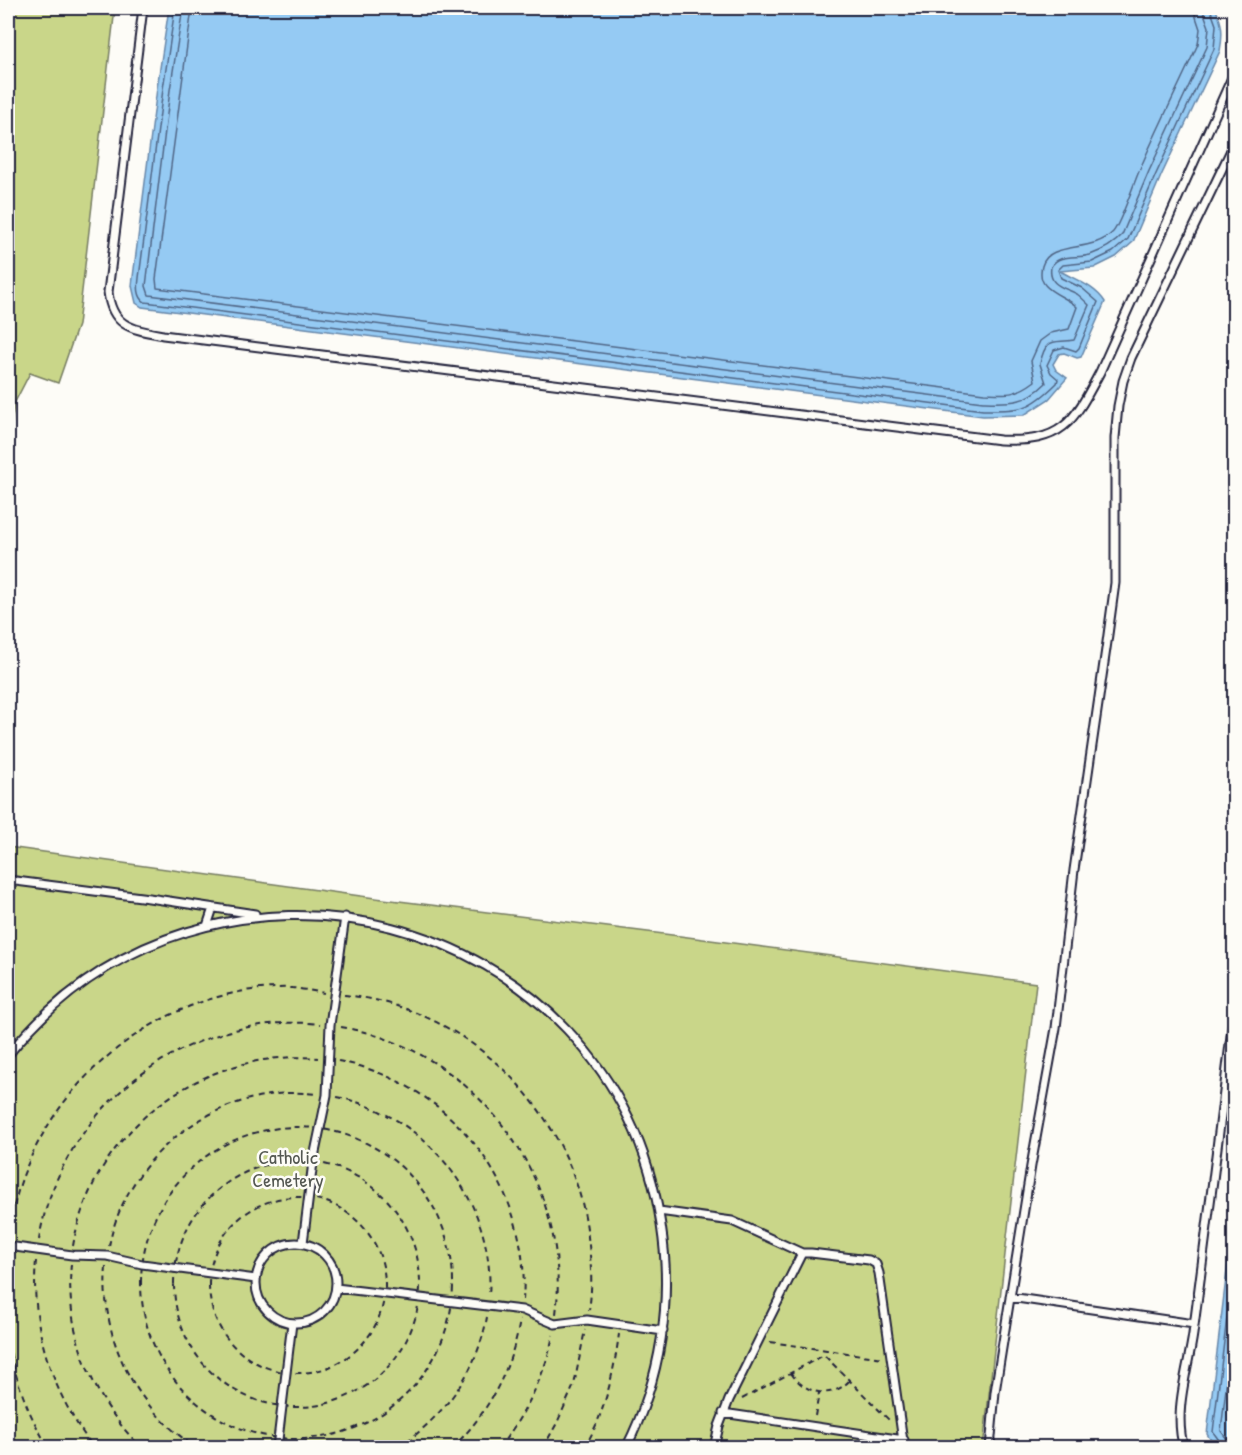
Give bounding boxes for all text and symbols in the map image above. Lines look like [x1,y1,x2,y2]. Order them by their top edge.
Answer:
park label: Catholic Cemetery [252,1143,324,1193]

